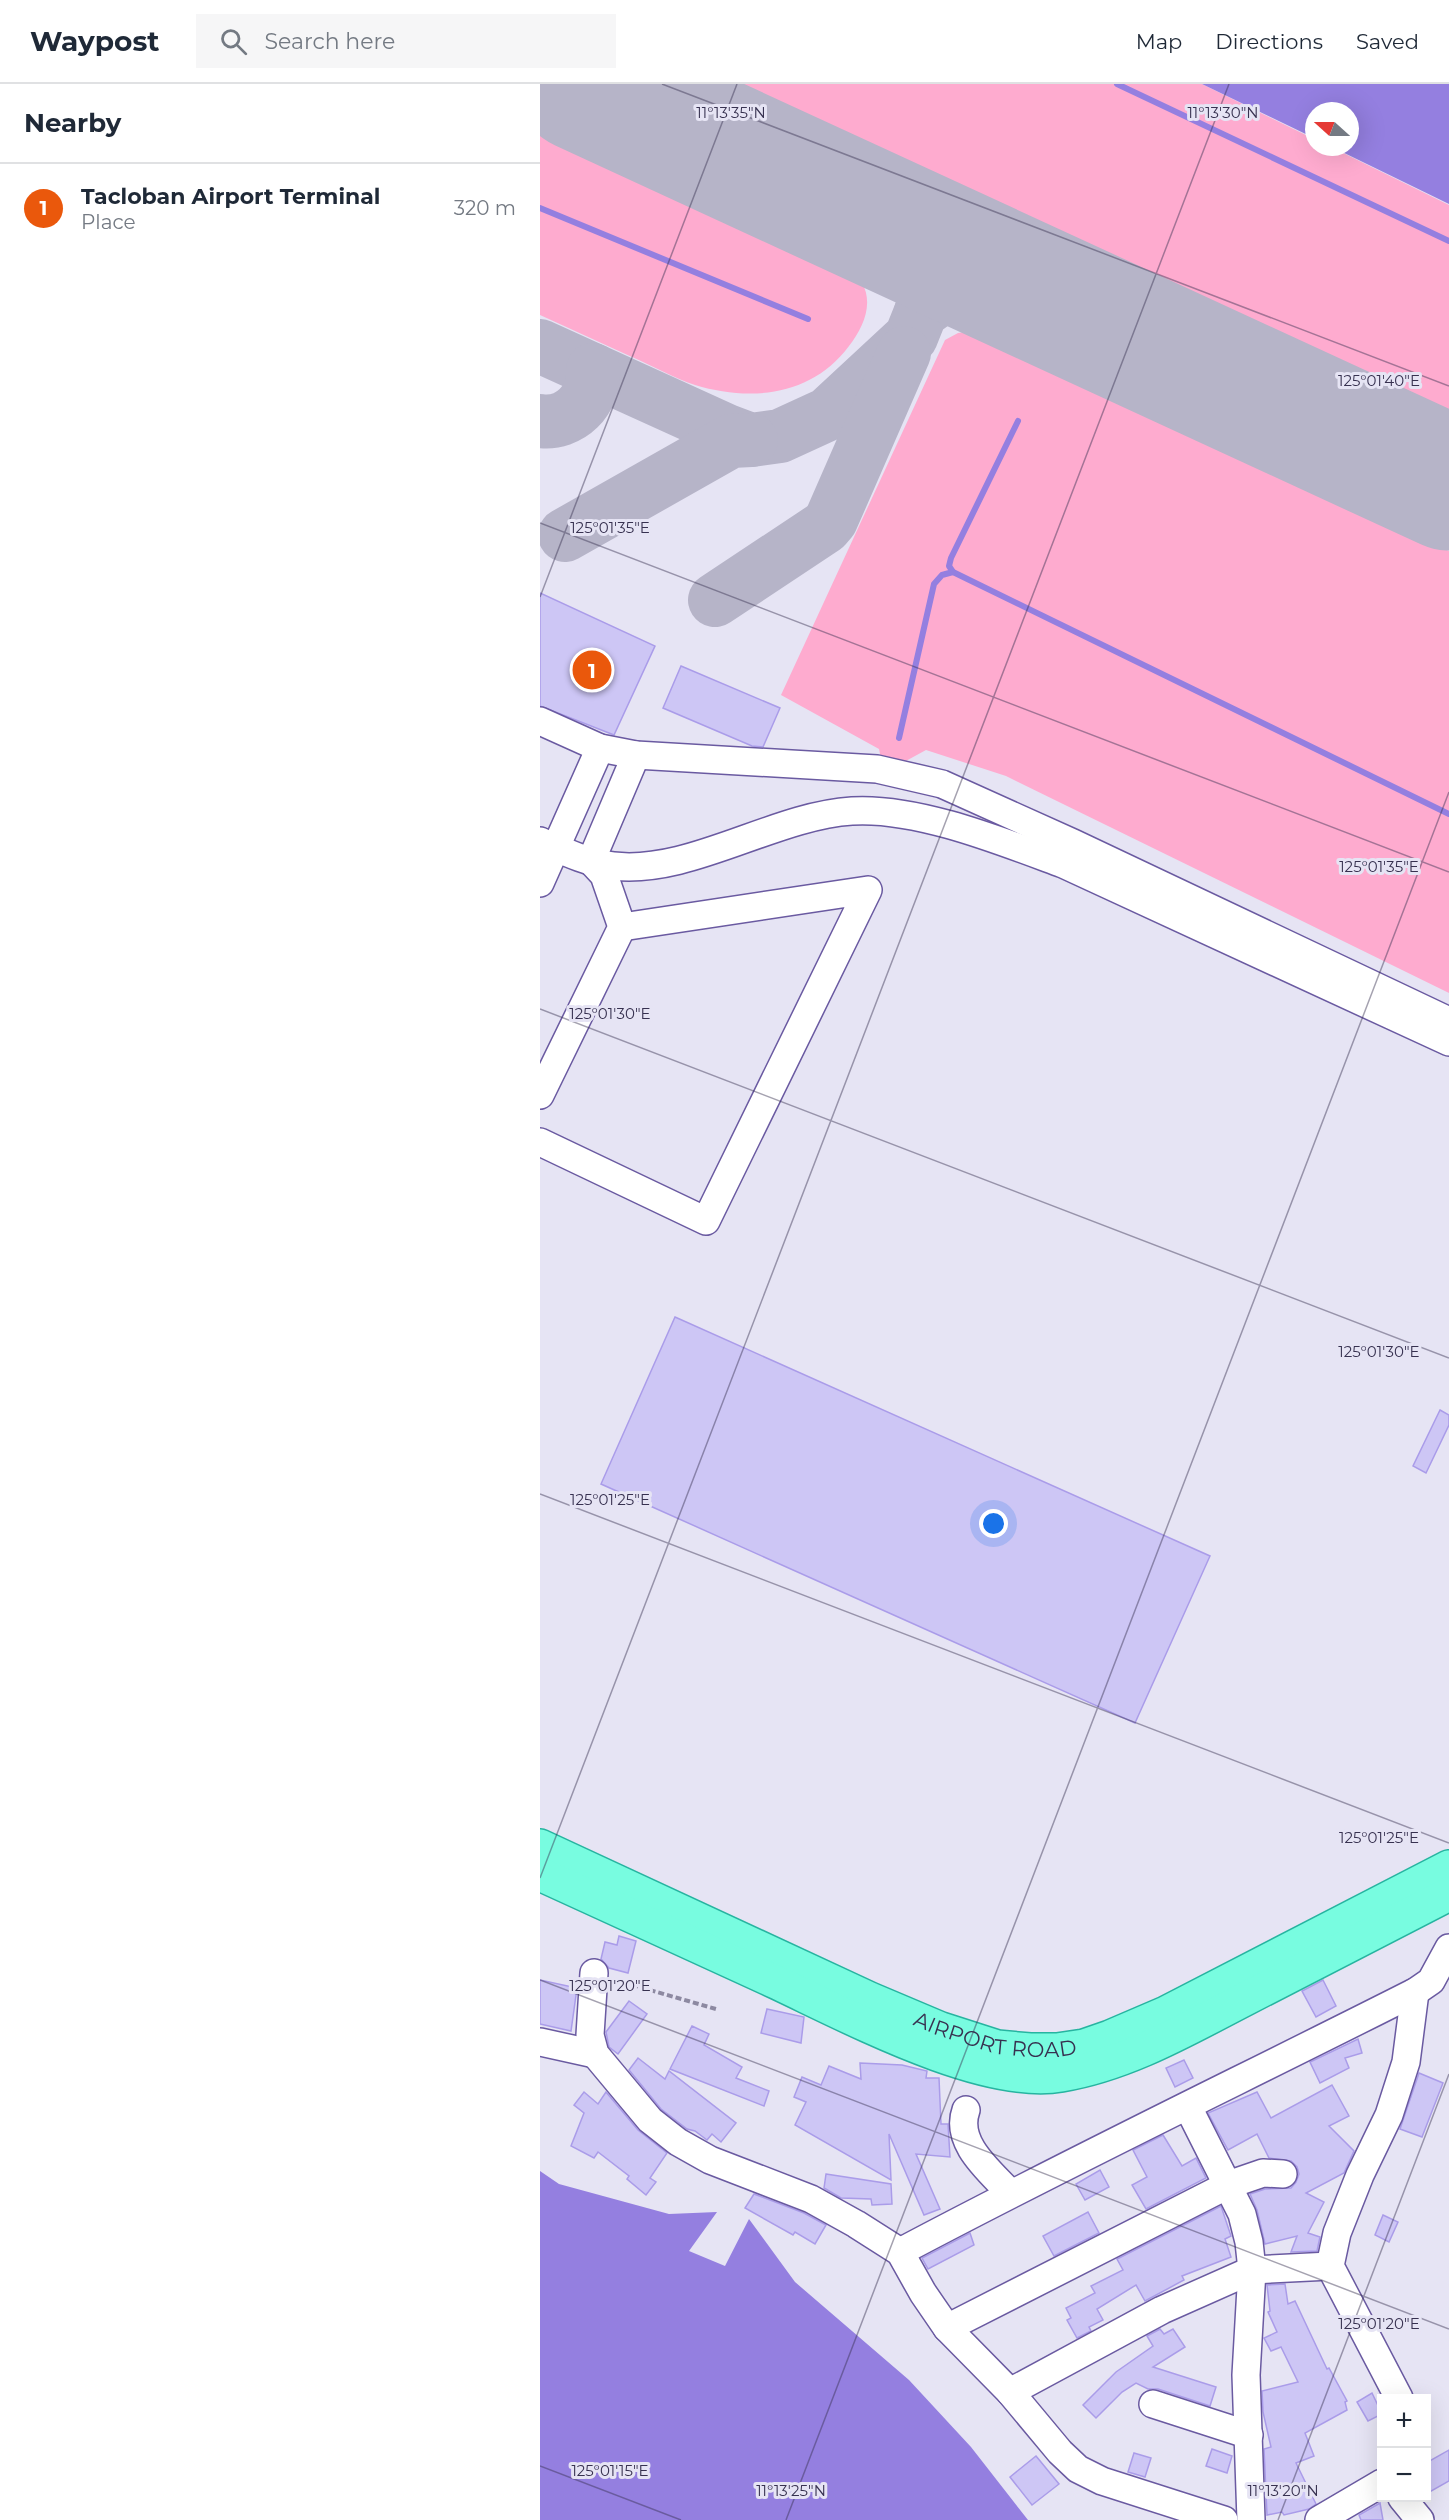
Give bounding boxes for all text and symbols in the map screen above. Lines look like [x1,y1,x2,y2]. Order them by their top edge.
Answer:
search box [196,14,616,68]
text: Waypost [30,24,160,58]
icon: search [217,25,250,58]
text: Search here [265,28,395,55]
text: Map [1136,29,1182,54]
text: Directions [1215,29,1323,54]
text: Saved [1356,29,1419,54]
north arrow [1305,102,1359,156]
text: 11°13'35"N [696,103,766,122]
text: 11°13'30"N [1187,103,1259,122]
text: Nearby [24,107,121,139]
text: Tacloban Airport Terminal [81,183,380,210]
text: 1 [40,196,47,220]
text: 320 m [454,196,516,220]
text: Place [81,210,136,234]
text: 125°01'40"E [1338,371,1420,390]
text: 125°01'35"E [570,518,650,537]
pin: 1 [572,648,612,692]
text: 125°01'35"E [1339,857,1419,876]
text: 125°01'30"E [569,1004,651,1023]
text: 125°01'30"E [1338,1342,1420,1361]
text: 125°01'25"E [570,1490,650,1509]
your location [979,1509,1008,1538]
text: 125°01'25"E [1339,1828,1419,1847]
text: 125°01'20"E [569,1976,651,1995]
street label: AIRPORT ROAD [910,2006,1078,2062]
text: 125°01'20"E [1338,2314,1420,2333]
map controls [1377,2394,1431,2502]
button: + [1377,2394,1431,2448]
button: − [1377,2448,1431,2502]
text: 125°01'15"E [571,2461,649,2480]
text: 11°13'25"N [756,2481,826,2500]
text: 11°13'20"N [1247,2481,1319,2500]

